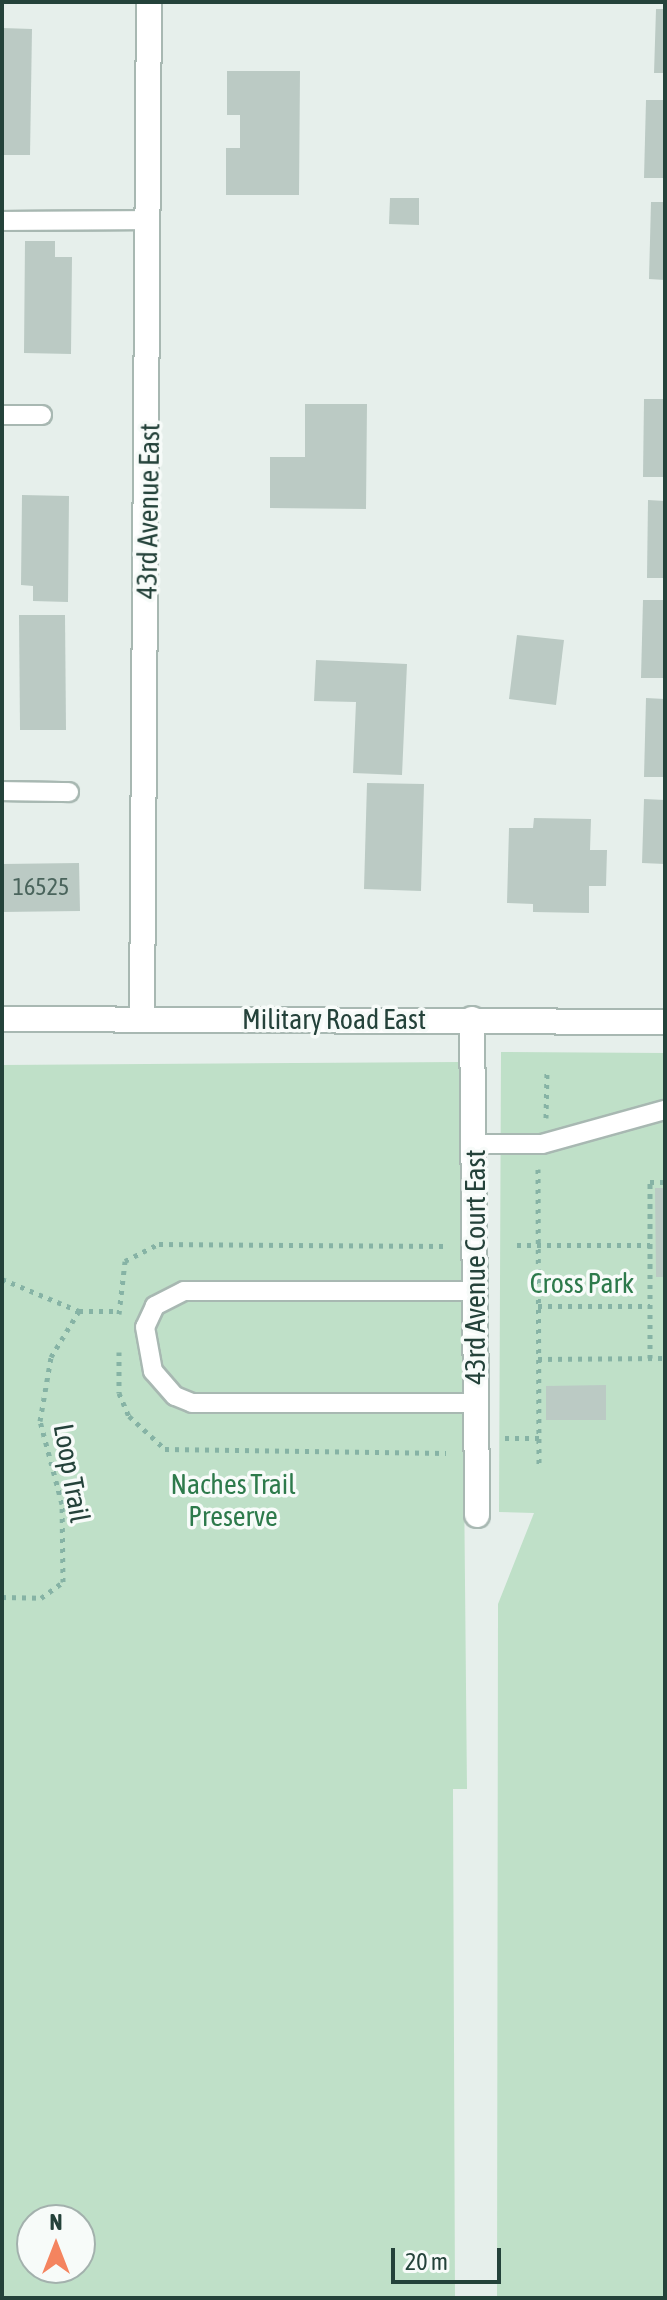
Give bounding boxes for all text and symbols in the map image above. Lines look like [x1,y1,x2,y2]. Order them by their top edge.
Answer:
street label: 43rd Avenue East [130,423,166,599]
house number: 16525 [13,873,69,901]
street label: Military Road East [242,1002,426,1036]
street label: 43rd Avenue Court East [458,1149,492,1385]
park label: Cross Park [530,1266,634,1300]
street label: Loop Trail [47,1421,97,1525]
park label: Naches Trail Preserve [170,1467,296,1533]
north arrow [16,2204,96,2284]
text: N [50,2209,62,2235]
scale bar [395,2232,505,2282]
text: 20 m [405,2248,448,2275]

